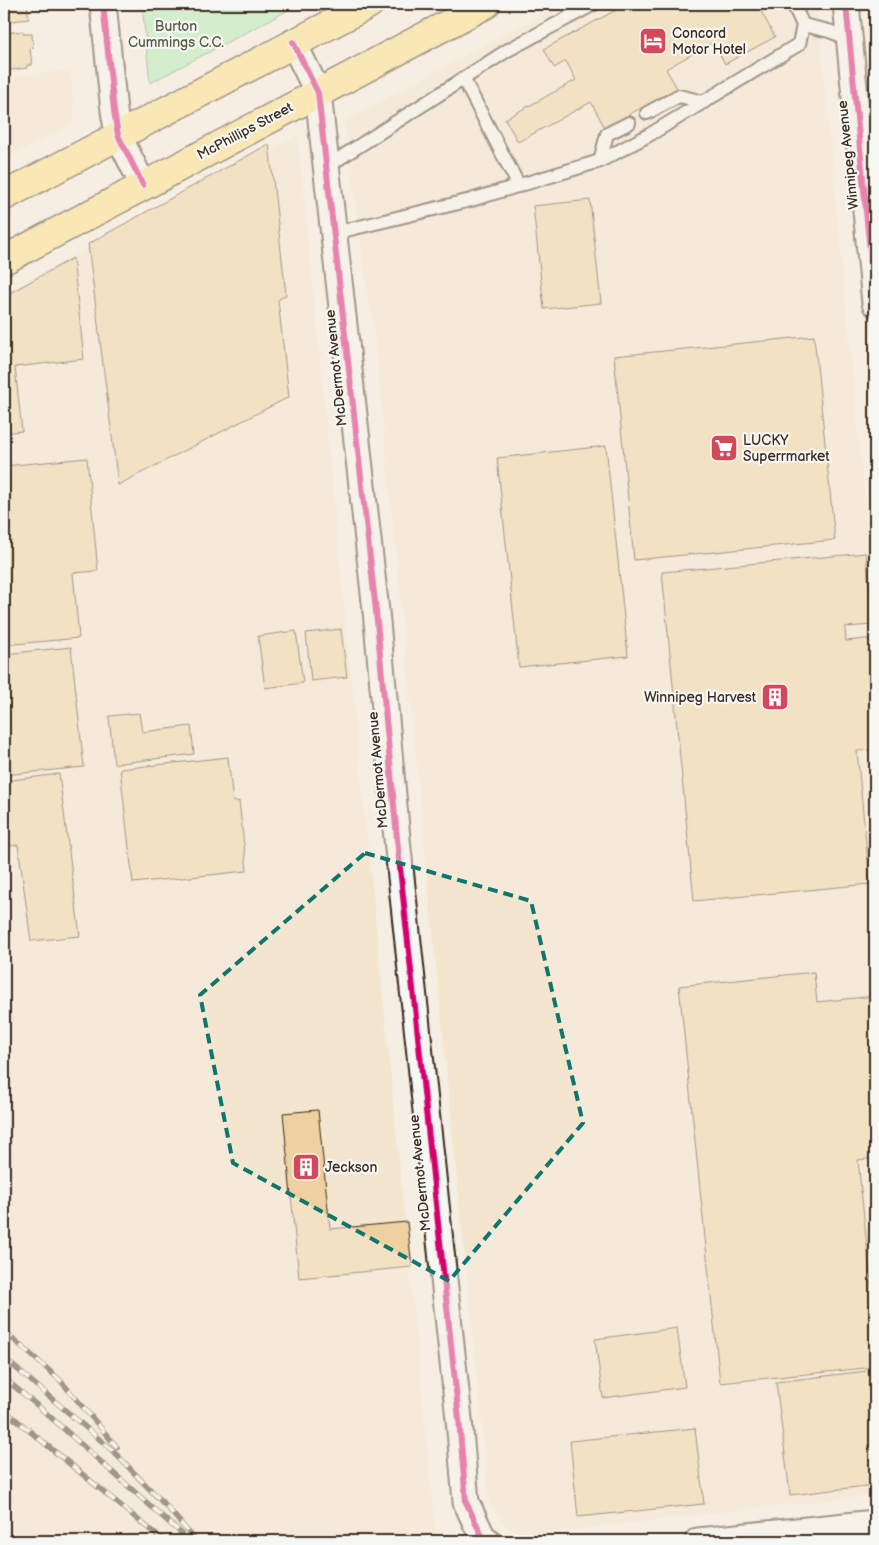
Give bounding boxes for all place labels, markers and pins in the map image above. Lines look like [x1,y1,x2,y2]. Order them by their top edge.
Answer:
place label: Concord Motor Hotel [672,25,746,58]
hotel icon: Concord Motor Hotel [638,26,668,56]
place label: LUCKY Superrmarket [743,432,830,465]
supermarket icon: LUCKY Superrmarket [709,433,739,463]
building icon: Winnipeg Harvest [760,682,790,712]
place label: Winnipeg Harvest [644,689,757,706]
building icon: Jeckson [291,1152,321,1182]
place label: Jeckson [325,1159,378,1176]

